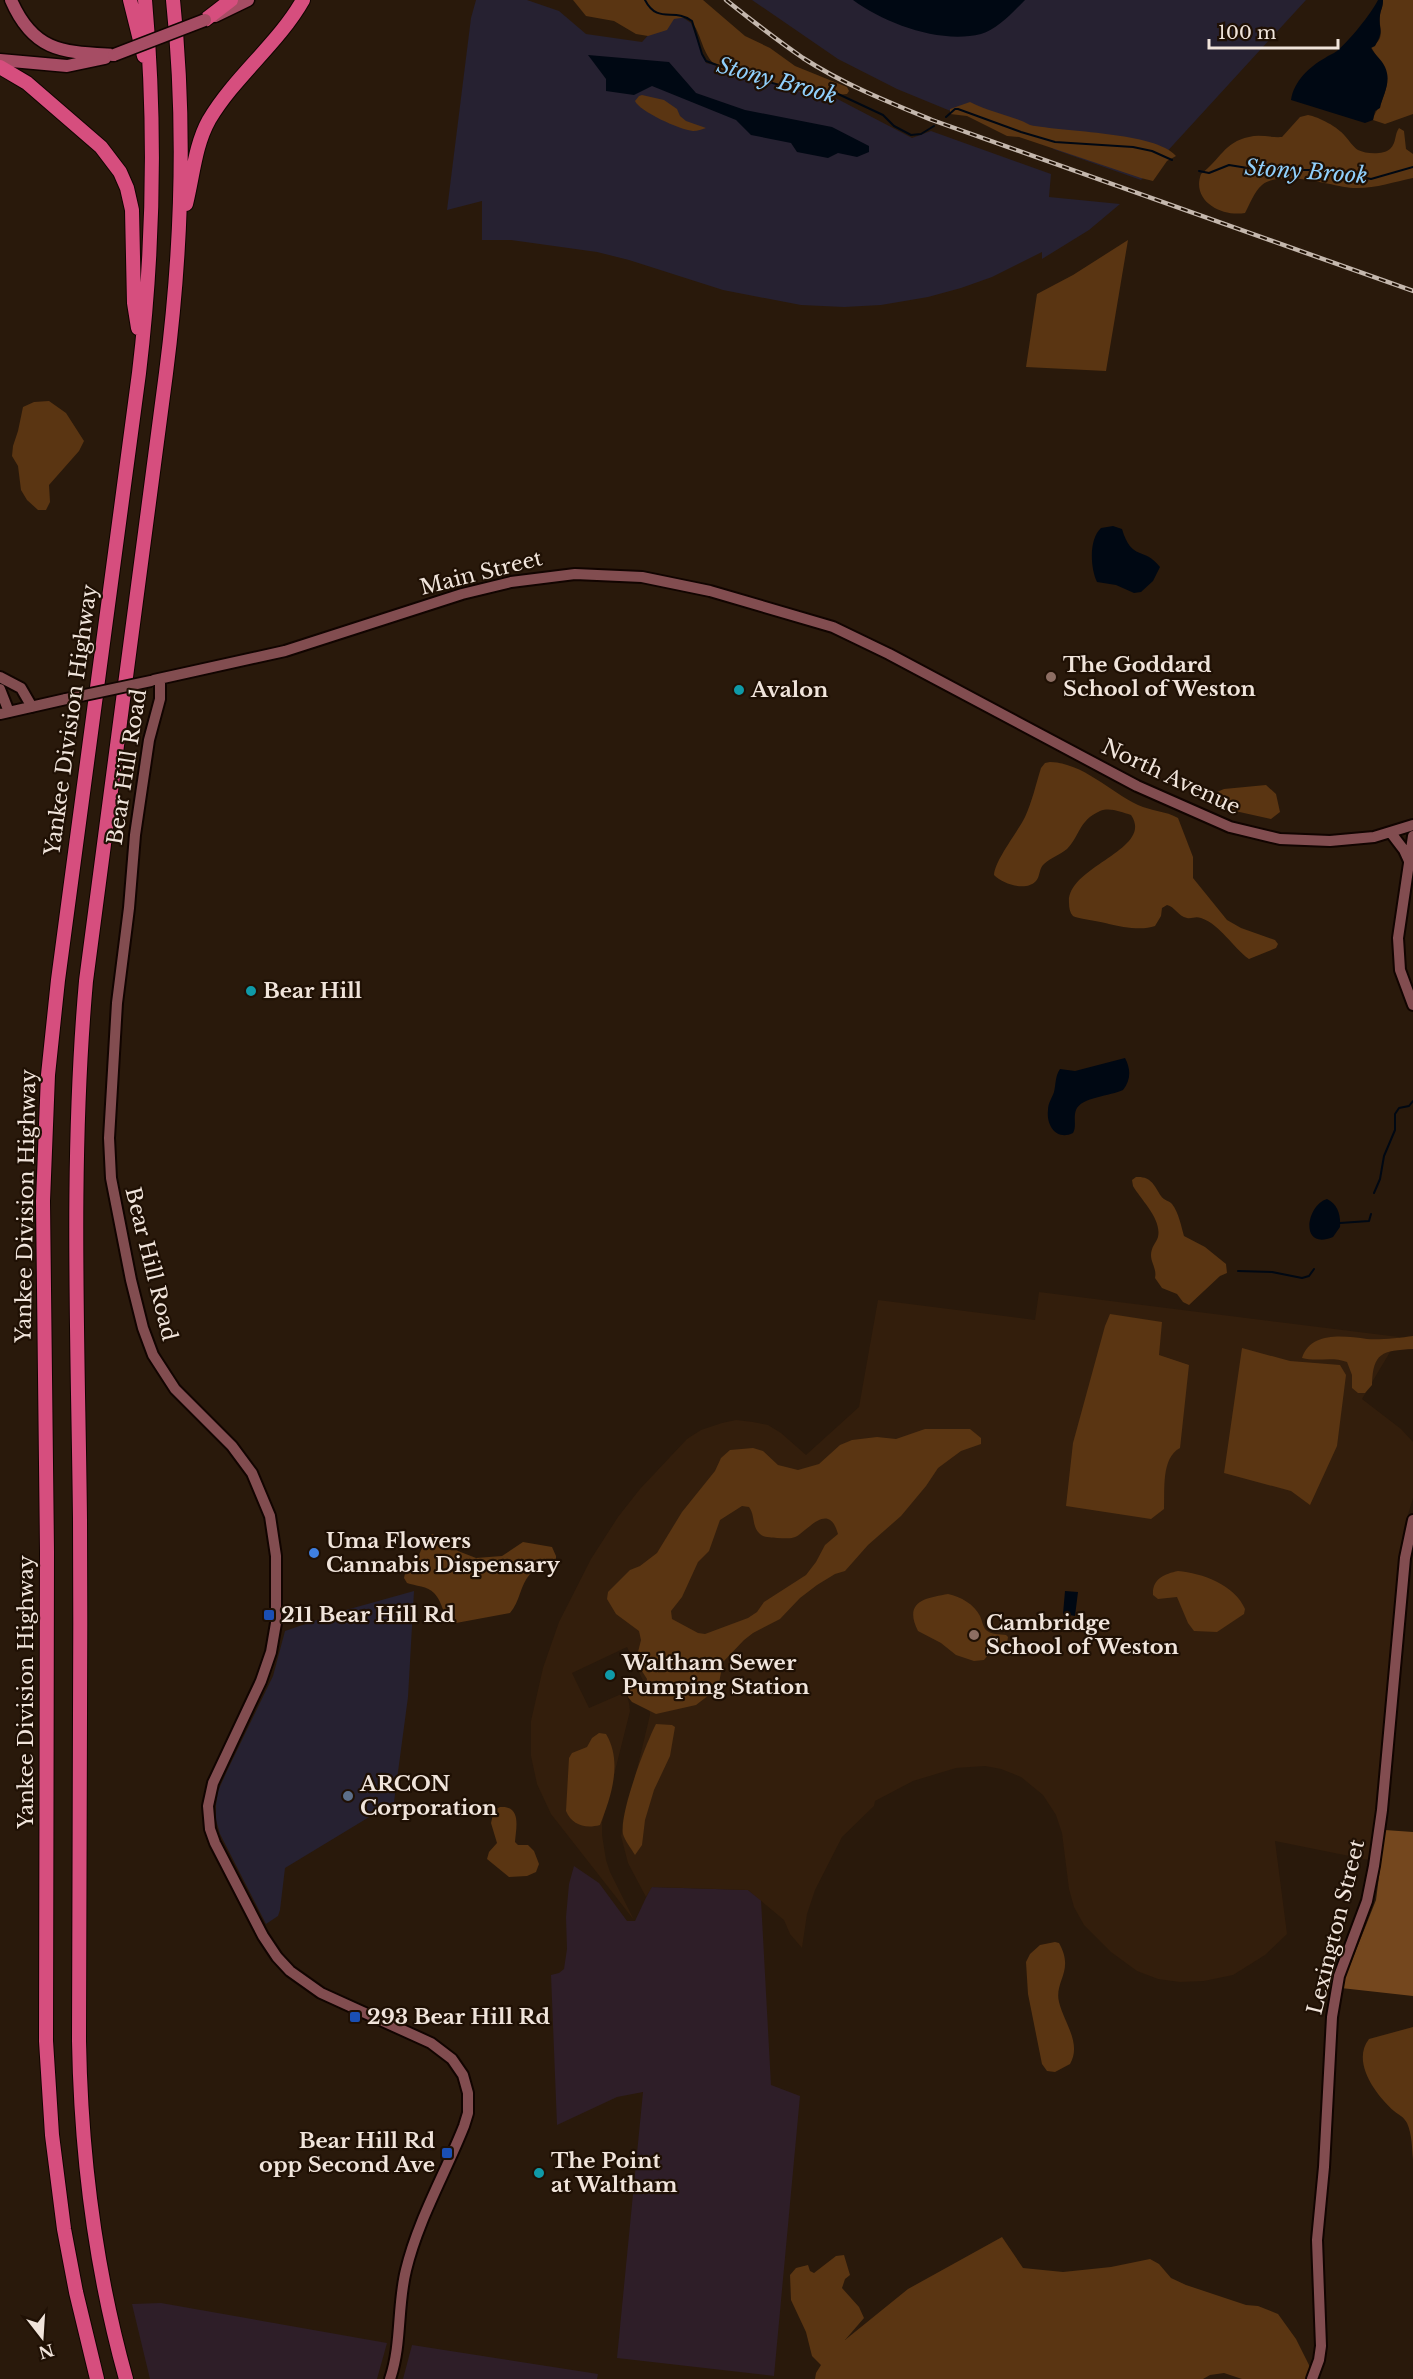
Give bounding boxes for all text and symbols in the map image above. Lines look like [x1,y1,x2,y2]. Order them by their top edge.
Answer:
scale bar [1209,12,1338,50]
text: 100 m [1218,22,1276,44]
water label: Stony Brook [714,51,840,109]
water label: Stony Brook [1244,154,1368,189]
street label: Main Street [417,545,545,601]
street label: Yankee Division Highway [39,582,103,858]
place label: The Goddard School of Weston [1063,652,1256,702]
marker: The Goddard School of Weston [1044,670,1058,684]
place label: Avalon [750,677,828,703]
marker: Avalon [732,683,746,697]
street label: Bear Hill Road [102,687,152,847]
street label: North Avenue [1098,734,1244,820]
place label: Bear Hill [263,978,363,1004]
marker: Bear Hill [244,984,258,998]
street label: Yankee Division Highway [11,1068,41,1344]
street label: Bear Hill Road [119,1184,183,1344]
place label: Uma Flowers Cannabis Dispensary [326,1528,560,1578]
marker: Uma Flowers Cannabis Dispensary [307,1546,321,1560]
street label: Yankee Division Highway [13,1555,39,1830]
place label: 211 Bear Hill Rd [281,1602,455,1628]
marker: 211 Bear Hill Rd [262,1608,276,1622]
place label: Cambridge School of Weston [986,1610,1179,1660]
marker: Cambridge School of Weston [967,1628,981,1642]
place label: Waltham Sewer Pumping Station [621,1650,809,1700]
marker: Waltham Sewer Pumping Station [603,1668,617,1682]
place label: ARCON Corporation [359,1771,497,1821]
marker: ARCON Corporation [341,1789,355,1803]
street label: Lexington Street [1302,1837,1370,2017]
place label: 293 Bear Hill Rd [367,2004,550,2030]
marker: 293 Bear Hill Rd [348,2010,362,2024]
place label: Bear Hill Rd opp Second Ave [259,2128,435,2178]
marker: Bear Hill Rd opp Second Ave [440,2146,454,2160]
place label: The Point at Waltham [551,2148,678,2198]
marker: The Point at Waltham [532,2166,546,2180]
north arrow [12,2307,72,2367]
text: N [36,2340,57,2363]

